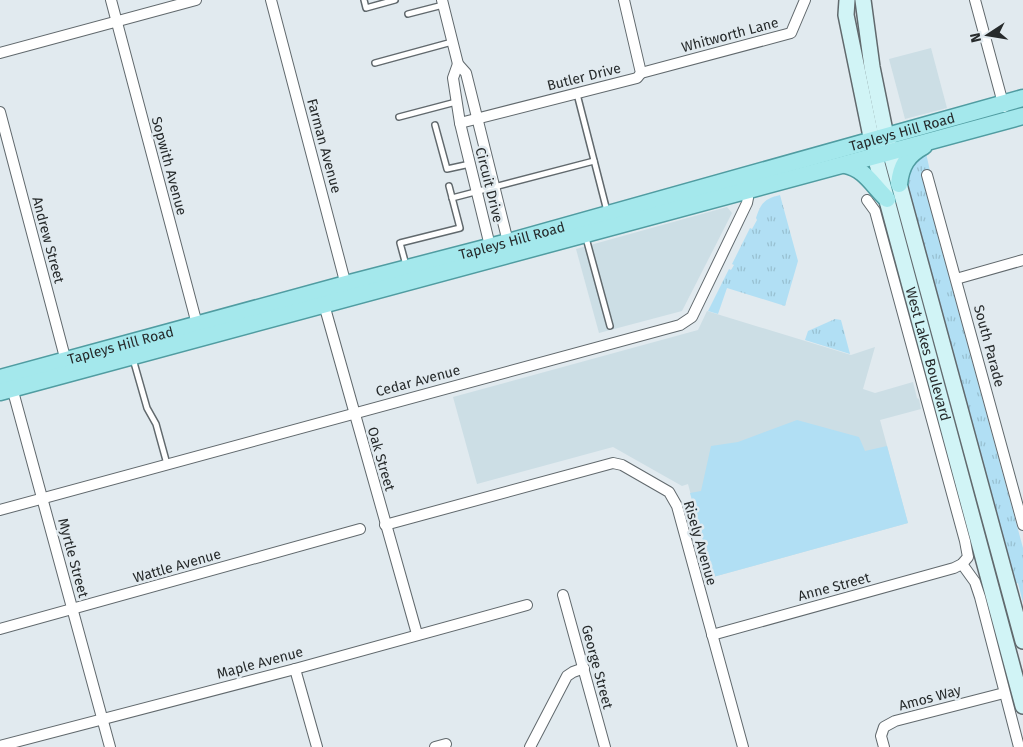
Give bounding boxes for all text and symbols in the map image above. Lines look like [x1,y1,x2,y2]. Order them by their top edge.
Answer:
north arrow [963,10,1013,60]
street label: Whitworth Lane [680,14,780,56]
text: N [966,31,985,44]
street label: Butler Drive [545,60,623,94]
street label: Farman Avenue [303,97,345,195]
street label: Tapleys Hill Road [847,109,957,155]
street label: Sopwith Avenue [148,115,190,217]
street label: Circuit Drive [471,146,507,224]
street label: Andrew Street [28,195,68,286]
street label: Tapleys Hill Road [457,218,567,263]
street label: West Lakes Boulevard [902,285,954,423]
street label: South Parade [970,303,1008,389]
street label: Tapleys Hill Road [66,323,175,368]
street label: Cedar Avenue [374,362,462,400]
street label: Oak Street [364,425,399,494]
street label: Risely Avenue [680,499,720,587]
street label: Myrtle Street [54,516,92,600]
street label: Wattle Avenue [131,545,223,587]
street label: Anne Street [796,569,873,605]
street label: George Street [578,623,617,712]
street label: Maple Avenue [215,643,305,683]
street label: Amos Way [897,681,963,714]

